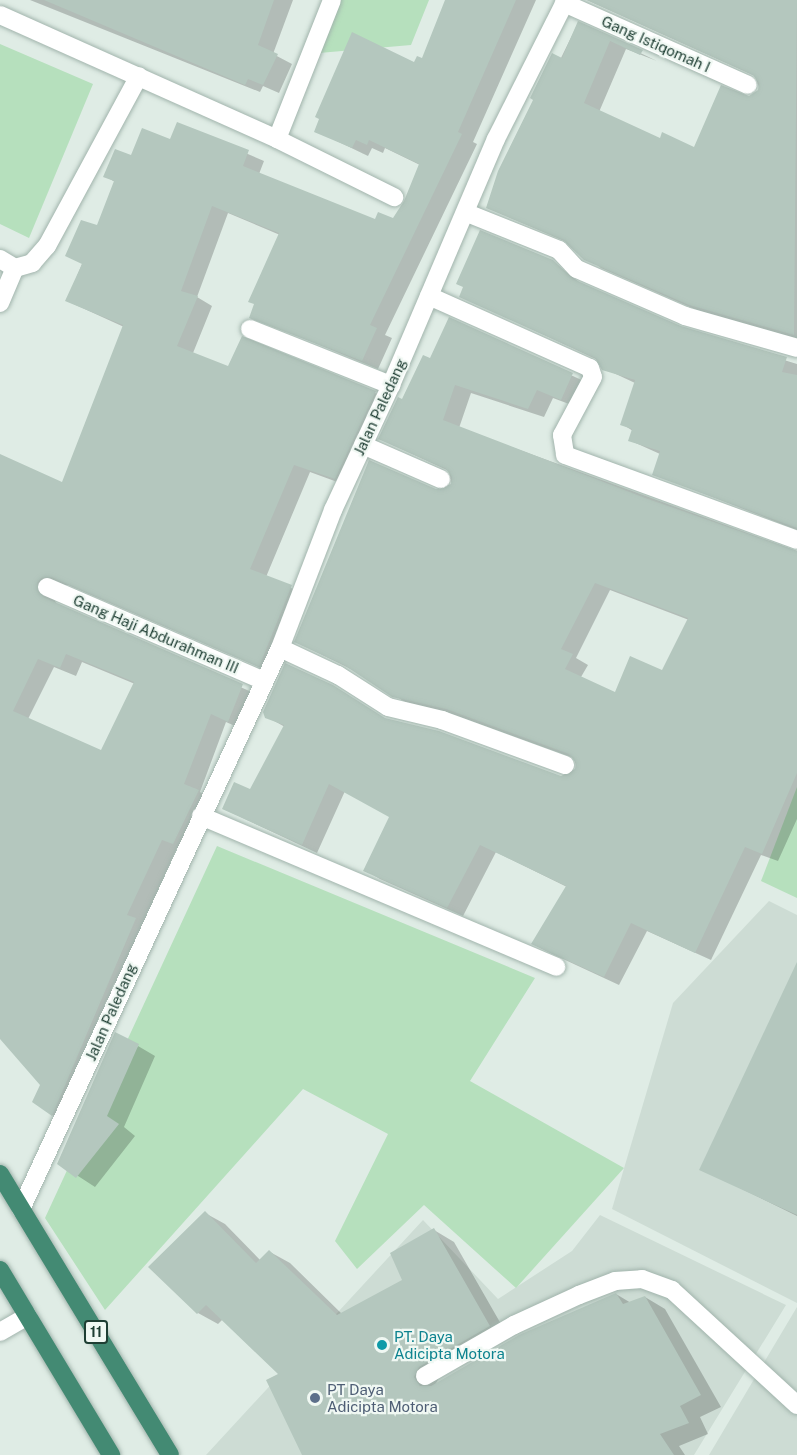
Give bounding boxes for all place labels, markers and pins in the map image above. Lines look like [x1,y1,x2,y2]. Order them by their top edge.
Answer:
place label: PT. Daya Adicipta Motora [394,1327,505,1362]
marker: PT. Daya Adicipta Motora [375,1338,389,1352]
place label: PT Daya Adicipta Motora [327,1380,438,1415]
marker: PT Daya Adicipta Motora [308,1391,322,1405]

